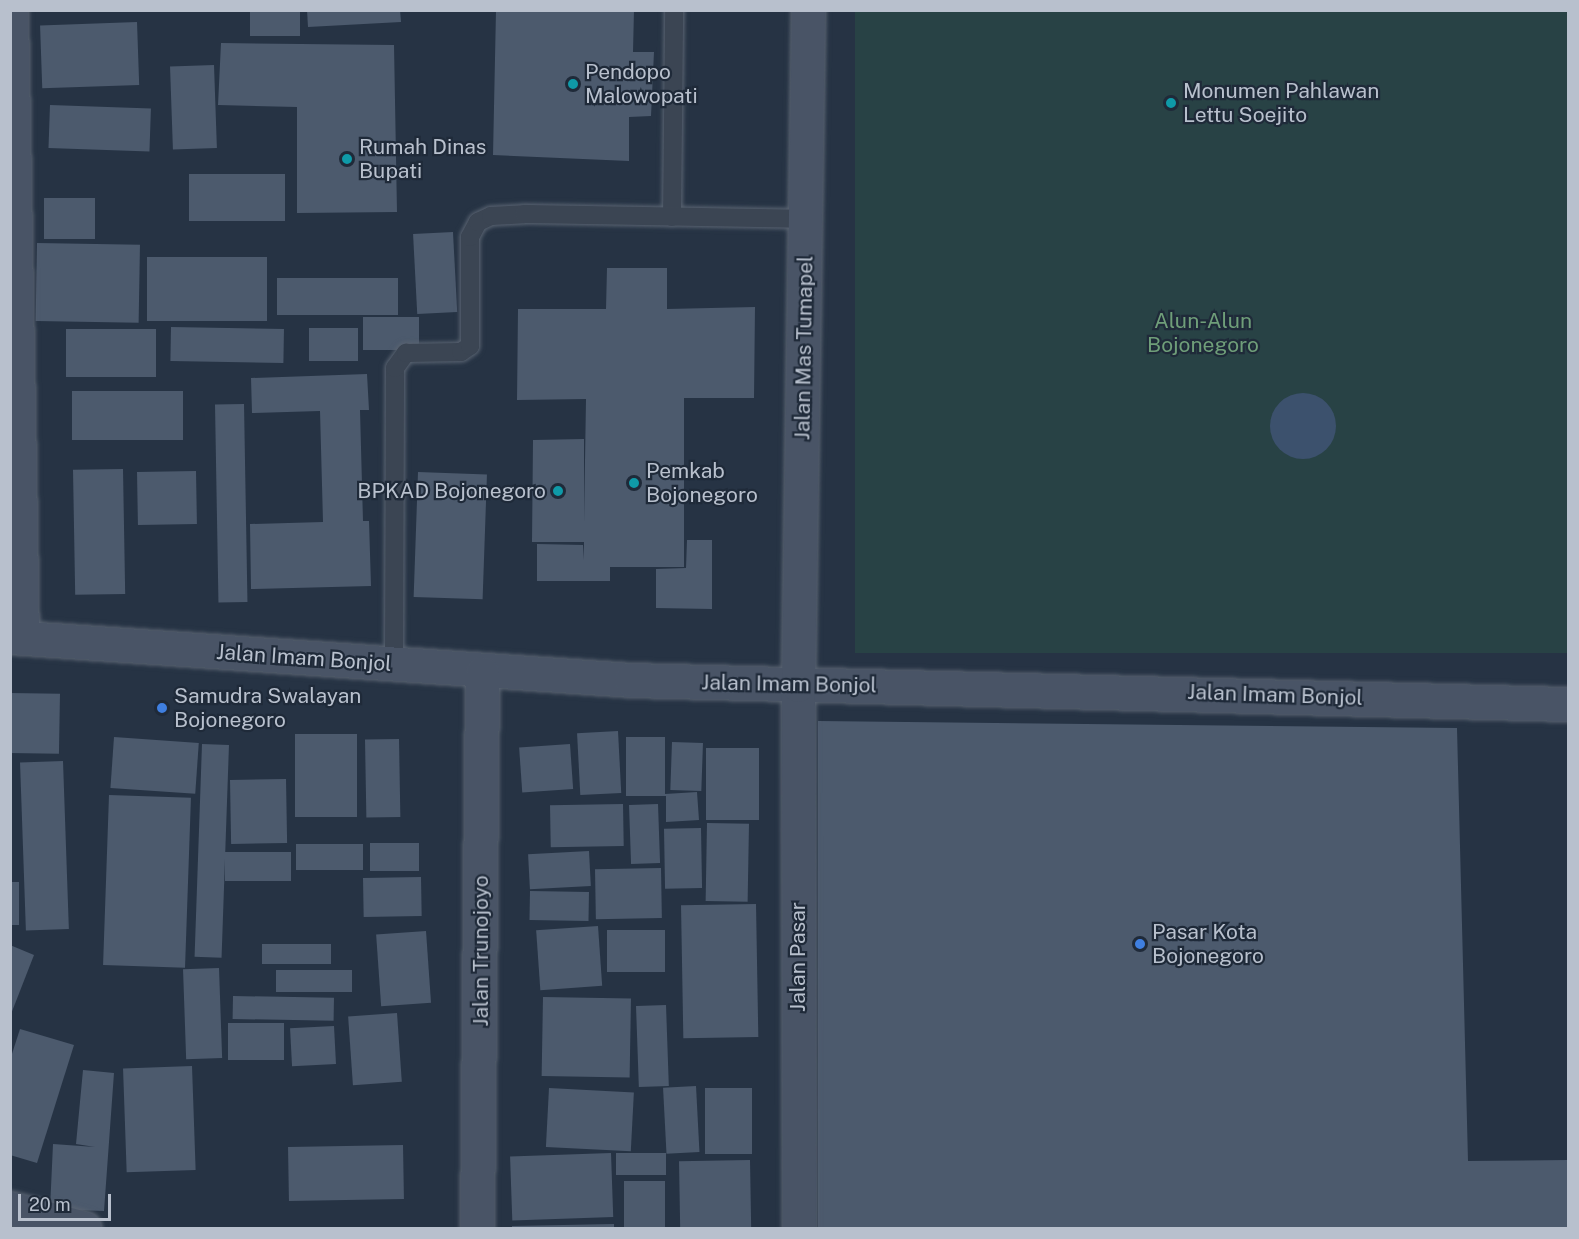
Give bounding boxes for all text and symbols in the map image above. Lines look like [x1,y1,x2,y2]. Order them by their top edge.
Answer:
place label: Pendopo Malowopati [585,59,698,109]
marker: Pendopo Malowopati [566,77,580,91]
place label: Monumen Pahlawan Lettu Soejito [1183,78,1379,128]
marker: Monumen Pahlawan Lettu Soejito [1164,96,1178,110]
place label: Rumah Dinas Bupati [359,134,486,184]
marker: Rumah Dinas Bupati [340,152,354,166]
street label: Jalan Mas Tumapel [790,255,818,441]
park label: Alun-Alun Bojonegoro [1147,308,1259,358]
place label: Pemkab Bojonegoro [646,458,758,508]
marker: Pemkab Bojonegoro [627,476,641,490]
place label: BPKAD Bojonegoro [357,478,546,504]
marker: BPKAD Bojonegoro [551,484,565,498]
street label: Jalan Imam Bonjol [215,639,393,677]
street label: Jalan Imam Bonjol [701,670,877,698]
street label: Jalan Imam Bonjol [1187,679,1363,711]
place label: Samudra Swalayan Bojonegoro [174,683,361,733]
marker: Samudra Swalayan Bojonegoro [155,701,169,715]
street label: Jalan Trunojoyo [468,875,494,1027]
street label: Jalan Pasar [785,902,811,1012]
place label: Pasar Kota Bojonegoro [1152,919,1264,969]
marker: Pasar Kota Bojonegoro [1133,937,1147,951]
scale bar [21,1182,114,1220]
text: 20 m [29,1194,71,1215]

